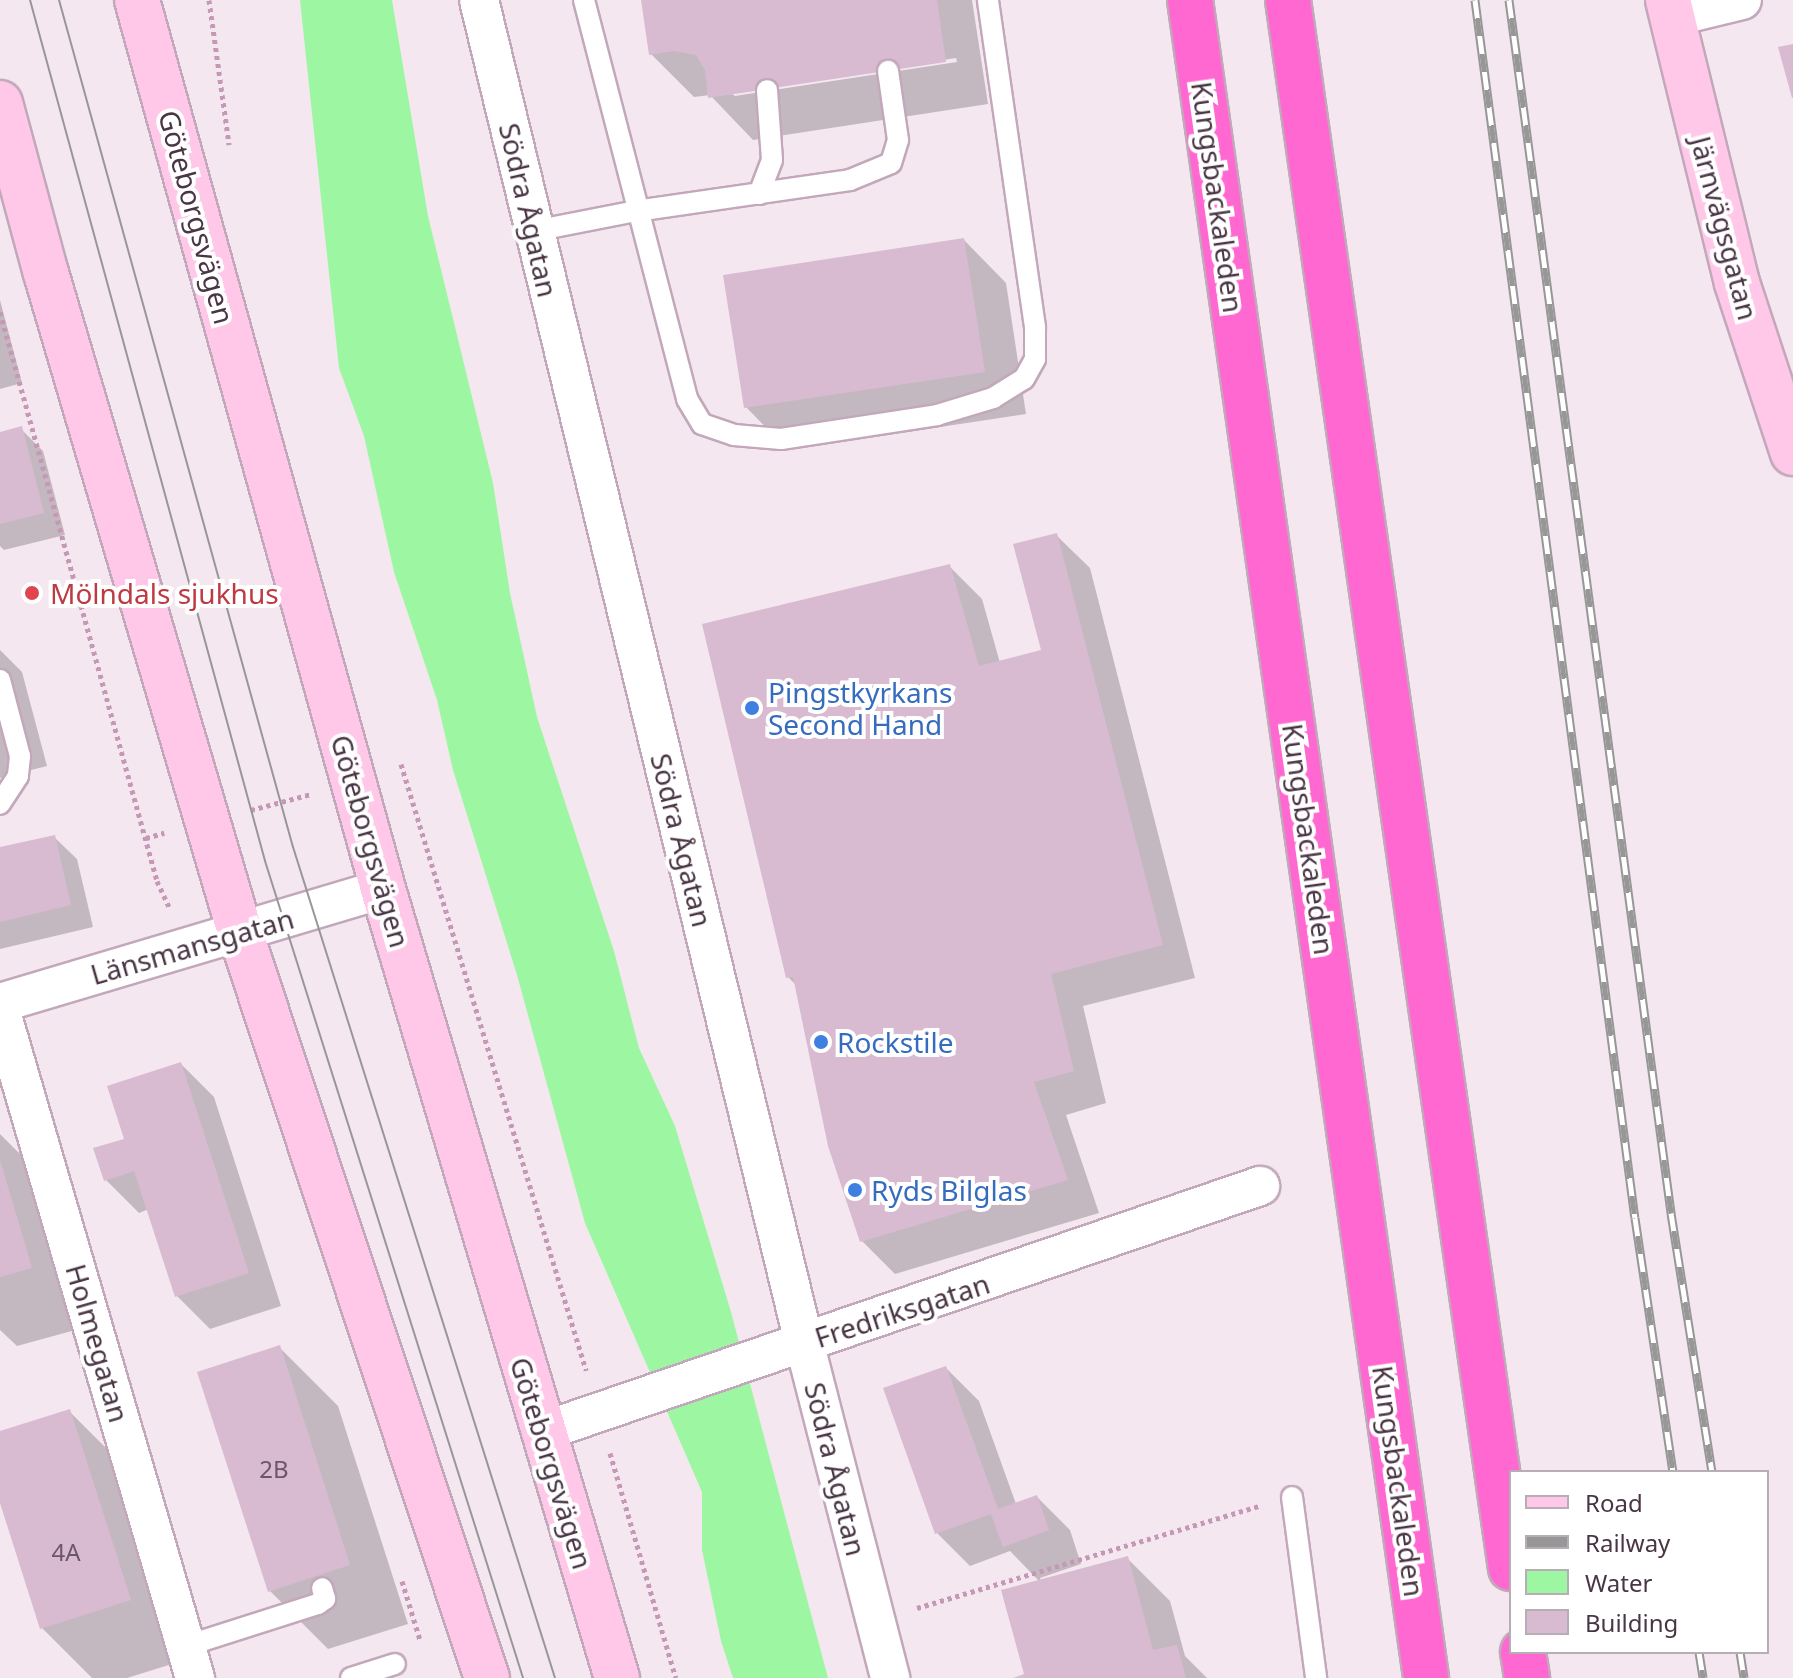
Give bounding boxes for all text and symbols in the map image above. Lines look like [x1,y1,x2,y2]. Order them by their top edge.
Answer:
street label: Kungsbackaleden [1185,79,1251,315]
street label: Göteborgsvägen [152,107,242,327]
street label: Södra Ågatan [493,120,565,300]
street label: Järnvägsgatan [1684,132,1766,324]
place label: Mölndals sjukhus [50,576,279,610]
marker: Mölndals sjukhus [21,582,43,604]
place label: Pingstkyrkans Second Hand [768,675,952,741]
marker: Pingstkyrkans Second Hand [743,699,761,717]
street label: Kungsbackaleden [1276,721,1342,957]
street label: Göteborgsvägen [325,731,417,951]
street label: Södra Ågatan [644,750,720,930]
street label: Länsmansgatan [87,901,297,991]
place label: Rockstile [837,1025,954,1059]
marker: Rockstile [812,1033,830,1051]
place label: Ryds Bilglas [871,1173,1027,1207]
marker: Ryds Bilglas [846,1181,864,1199]
street label: Holmegatan [59,1260,137,1426]
street label: Fredriksgatan [810,1266,994,1354]
street label: Göteborgsvägen [504,1353,600,1573]
street label: Kungsbackaleden [1366,1363,1432,1599]
street label: Södra Ågatan [798,1379,874,1559]
house number: 2B [259,1455,289,1483]
legend [1509,1470,1769,1654]
text: Road [1585,1486,1643,1519]
text: Railway [1585,1526,1670,1559]
house number: 4A [51,1538,81,1566]
text: Water [1585,1566,1652,1599]
text: Building [1585,1606,1678,1639]

